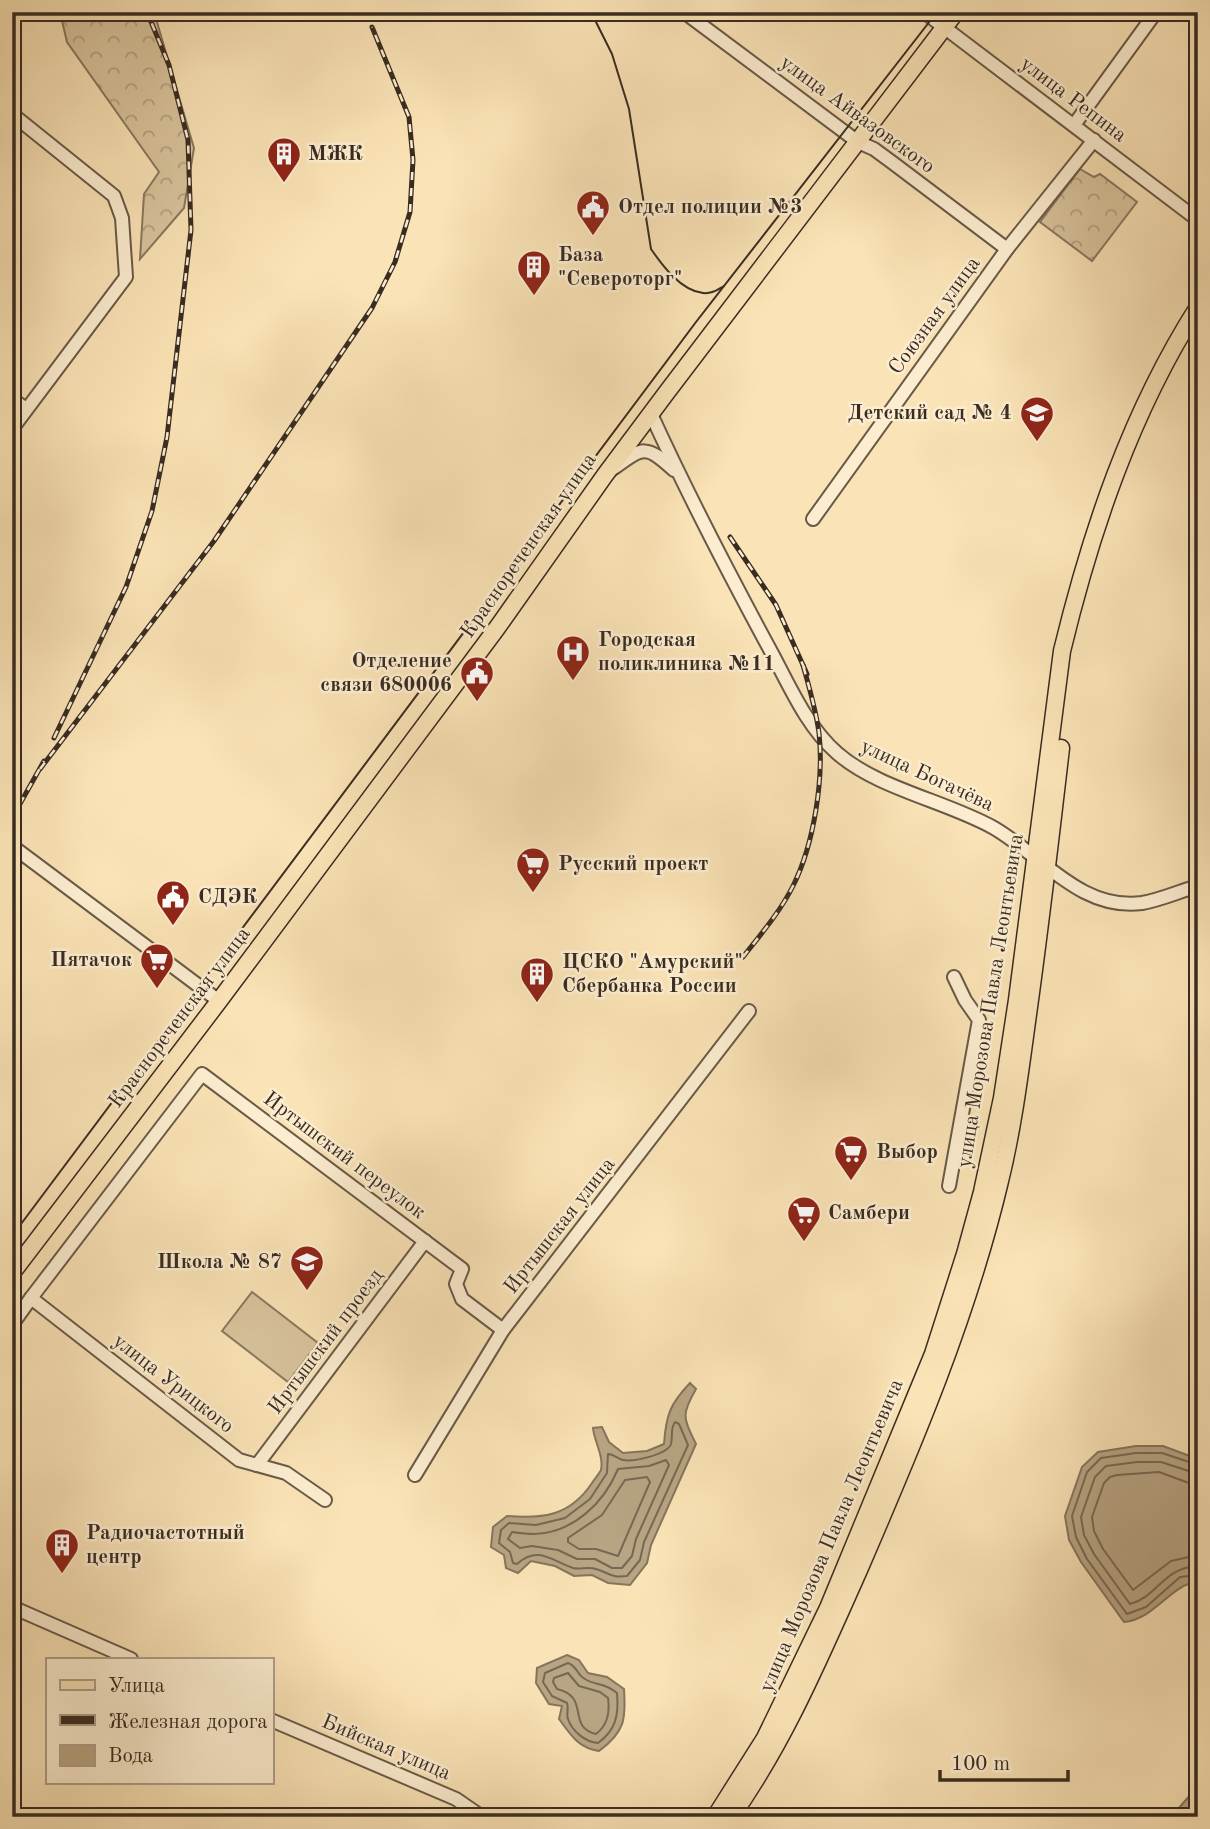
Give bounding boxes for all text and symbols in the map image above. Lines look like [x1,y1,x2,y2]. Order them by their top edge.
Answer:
street label: улица Айвазовского [776,52,938,178]
street label: улица Репина [1016,53,1130,147]
building icon: МЖК [265,135,303,184]
place label: МЖК [308,144,363,165]
public building icon: Отдел полиции №3 [574,188,612,237]
place label: Отдел полиции №3 [618,197,802,218]
place label: База "Североторг" [558,245,682,290]
building icon: База "Североторг" [515,248,553,297]
street label: Союзная улица [885,253,985,379]
school or university icon: Детский сад № 4 [1018,394,1056,443]
place label: Детский сад № 4 [848,403,1012,424]
street label: Краснореченская улица [457,450,601,642]
place label: Городская поликлиника №11 [598,630,775,675]
hospital icon: Городская поликлиника №11 [554,633,592,682]
place label: Отделение связи 680006 [320,651,452,696]
public building icon: Отделение связи 680006 [458,654,496,703]
street label: улица Богачёва [857,736,997,816]
street label: улица Морозова Павла Леонтьевича [954,832,1028,1170]
supermarket icon: Русский проект [514,845,552,894]
place label: Русский проект [558,854,709,875]
public building icon: СДЭК [154,878,192,927]
place label: СДЭК [198,887,257,908]
street label: Краснореченская улица [105,924,255,1112]
supermarket icon: Пятачок [138,941,176,990]
place label: Пятачок [50,950,132,971]
place label: ЦСКО "Амурский" Сбербанка России [562,952,743,997]
building icon: ЦСКО "Амурский" Сбербанка России [518,955,556,1004]
street label: Иртышский переулок [259,1088,429,1224]
supermarket icon: Выбор [832,1133,870,1182]
place label: Выбор [876,1142,938,1163]
street label: Иртышская улица [501,1154,619,1298]
supermarket icon: Самбери [785,1194,823,1243]
place label: Самбери [828,1203,910,1224]
school or university icon: Школа № 87 [288,1243,326,1292]
place label: Школа № 87 [157,1252,282,1273]
street label: Иртышский проезд [265,1265,388,1419]
street label: улица Урицкого [109,1330,237,1438]
street label: улица Морозова Павла Леонтьевича [756,1376,908,1696]
place label: Радиочастотный центр [86,1523,245,1568]
building icon: Радиочастотный центр [43,1526,81,1575]
legend [46,1658,273,1784]
text: Улица [108,1676,165,1697]
street label: Бийская улица [318,1711,454,1785]
text: Железная дорога [108,1712,268,1733]
scale bar [940,1738,1068,1782]
text: Вода [108,1746,153,1767]
text: 100 m [951,1754,1010,1775]

